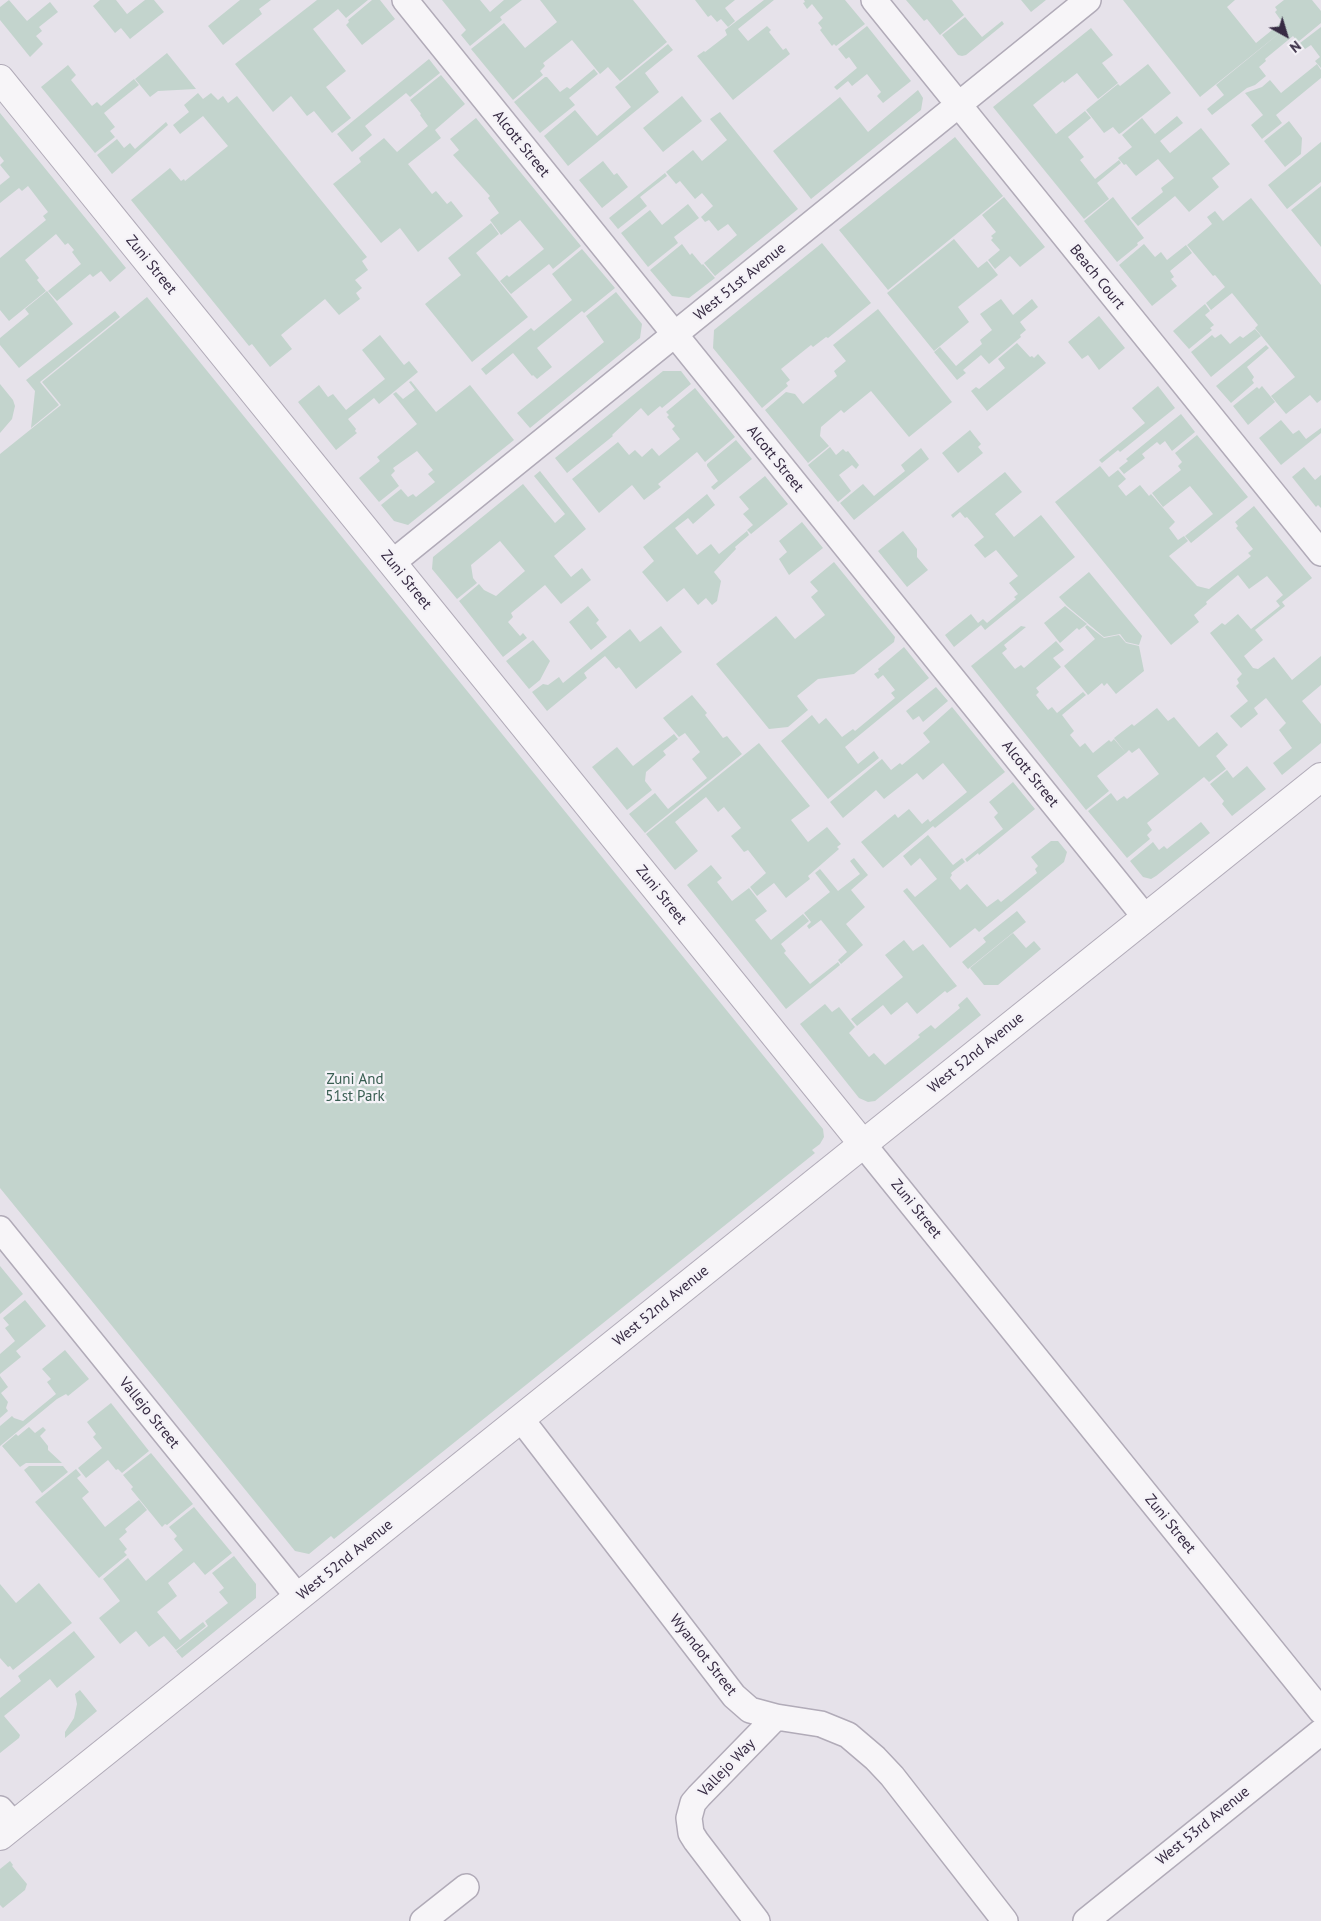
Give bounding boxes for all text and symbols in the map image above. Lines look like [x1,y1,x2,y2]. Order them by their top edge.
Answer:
north arrow [1261,10,1311,60]
text: N [1286,37,1305,57]
street label: Alcott Street [489,107,553,181]
street label: Zuni Street [122,232,180,298]
street label: West 51st Avenue [690,239,790,325]
street label: Beach Court [1066,241,1128,313]
street label: Alcott Street [743,422,807,496]
street label: Zuni Street [377,547,435,613]
street label: Alcott Street [998,737,1062,811]
street label: Zuni Street [632,862,690,928]
street label: West 52nd Avenue [924,1009,1028,1097]
park label: Zuni And 51st Park [325,1071,385,1106]
street label: Zuni Street [887,1176,945,1242]
street label: West 52nd Avenue [609,1262,713,1350]
street label: Vallejo Street [115,1374,183,1452]
street label: Zuni Street [1141,1491,1199,1557]
street label: West 52nd Avenue [293,1516,397,1604]
street label: Wyandot Street [666,1611,740,1699]
street label: Vallejo Way [695,1735,759,1801]
street label: West 53rd Avenue [1153,1783,1253,1869]

